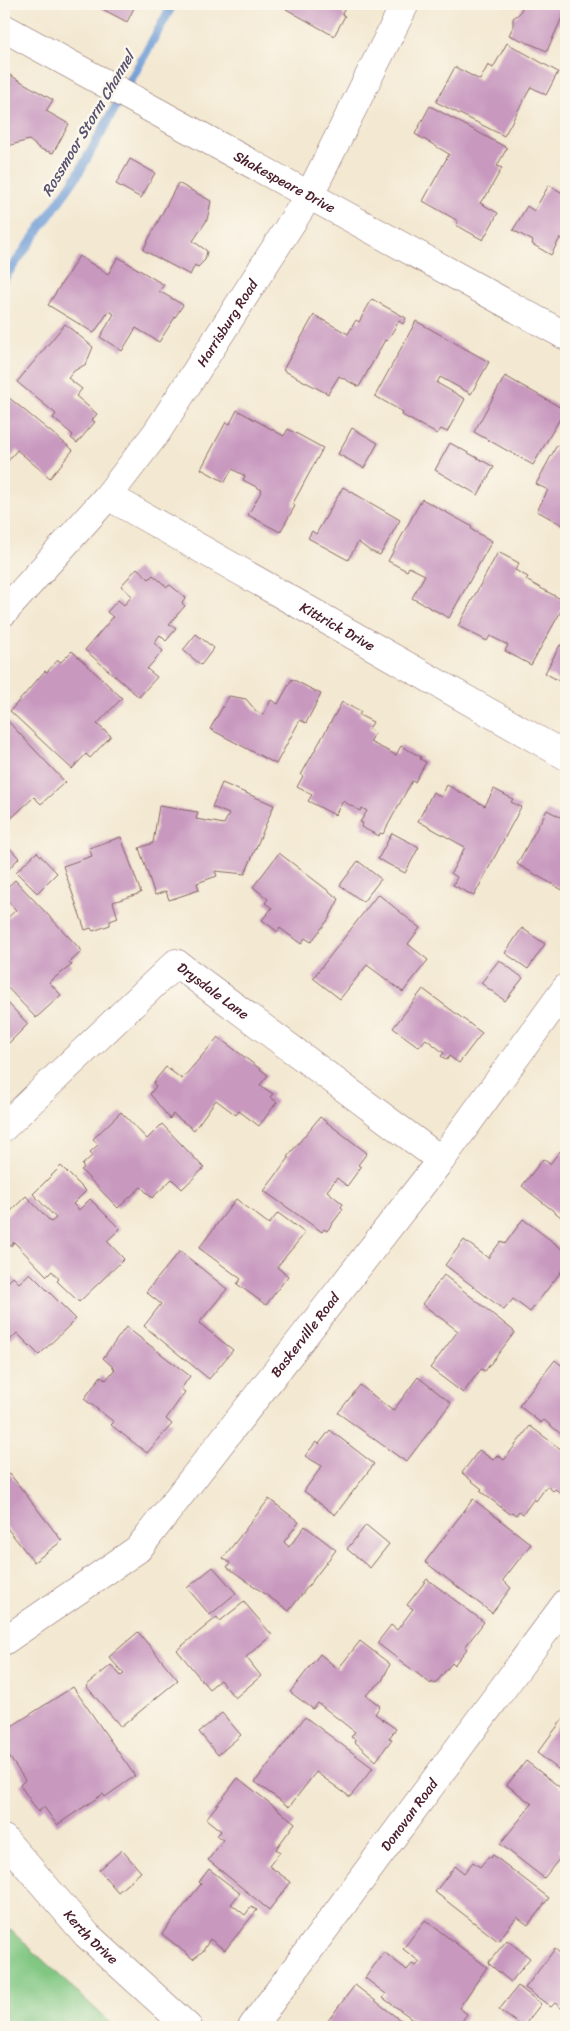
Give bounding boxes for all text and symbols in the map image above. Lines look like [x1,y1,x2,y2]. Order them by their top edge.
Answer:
water label: Rossmoor Storm Channel [34,43,143,201]
street label: Shakespeare Drive [229,144,340,220]
street label: Harrisburg Road [190,273,266,372]
street label: Kittrick Drive [295,595,380,658]
street label: Drysdale Lane [171,956,254,1026]
street label: Baskerville Road [264,1286,347,1383]
street label: Donovan Road [374,1772,446,1857]
street label: Kerth Drive [57,1904,124,1971]

